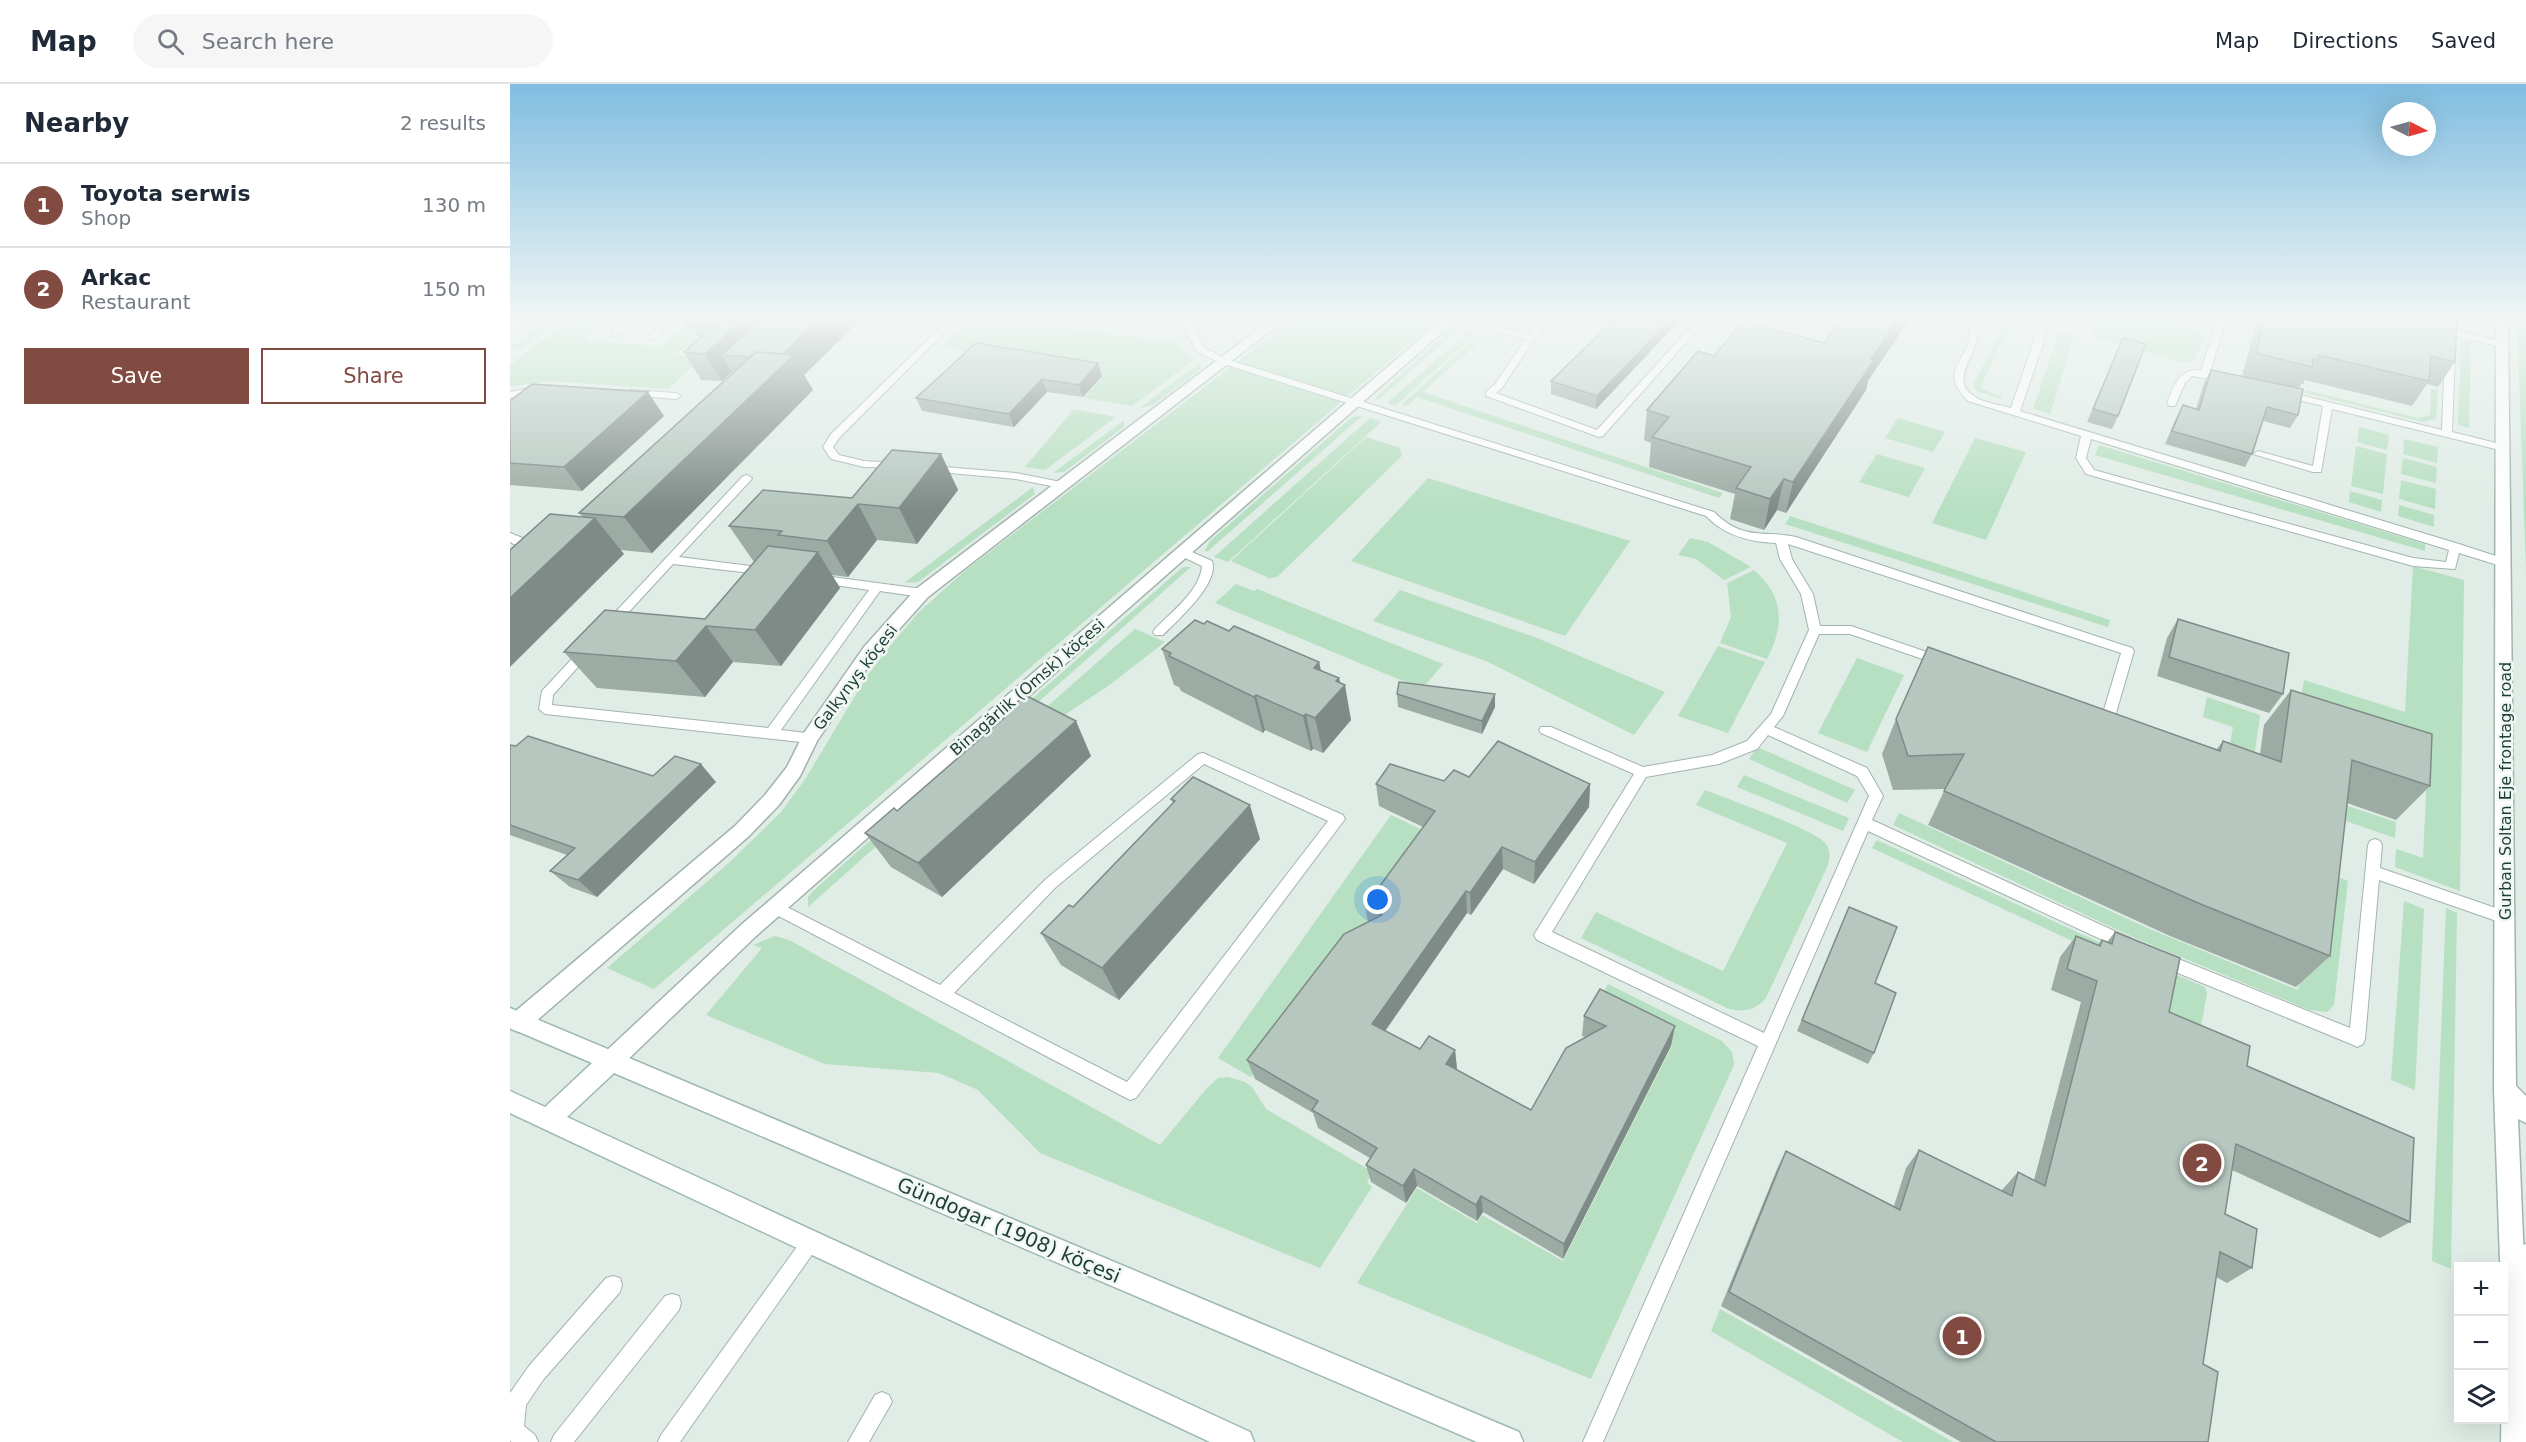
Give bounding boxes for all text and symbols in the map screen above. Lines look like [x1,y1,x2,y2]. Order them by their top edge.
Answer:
search box [133,14,553,68]
text: Map [30,25,97,58]
icon: search [154,25,187,58]
text: Search here [202,29,334,54]
text: Map [2215,29,2259,53]
text: Directions [2292,29,2398,53]
text: Saved [2431,29,2496,53]
north arrow [2382,102,2436,156]
text: Nearby [24,108,129,138]
text: 2 results [400,111,486,135]
text: Toyota serwis [81,181,251,206]
text: 1 [37,193,50,217]
text: 130 m [422,193,486,217]
text: Shop [81,206,131,230]
text: Arkac [81,265,151,290]
text: 2 [37,277,50,301]
text: 150 m [422,277,486,301]
text: Restaurant [81,290,191,314]
button: Save [24,348,249,404]
button: Share [261,348,486,404]
street label: Binagärlik (Omsk) köçesi [946,615,1108,760]
street label: Galkynyş köçesi [809,621,901,734]
street label: Gurban Soltan Eje frontage road [2496,662,2515,920]
your location [1363,885,1392,914]
pin: 2 [2182,1140,2222,1186]
street label: Gündogar (1908) köçesi [894,1172,1124,1288]
map controls [2454,1262,2508,1424]
button: + [2454,1262,2508,1316]
pin: 1 [1942,1314,1982,1358]
button: − [2454,1316,2508,1370]
button: layers [2454,1370,2508,1424]

